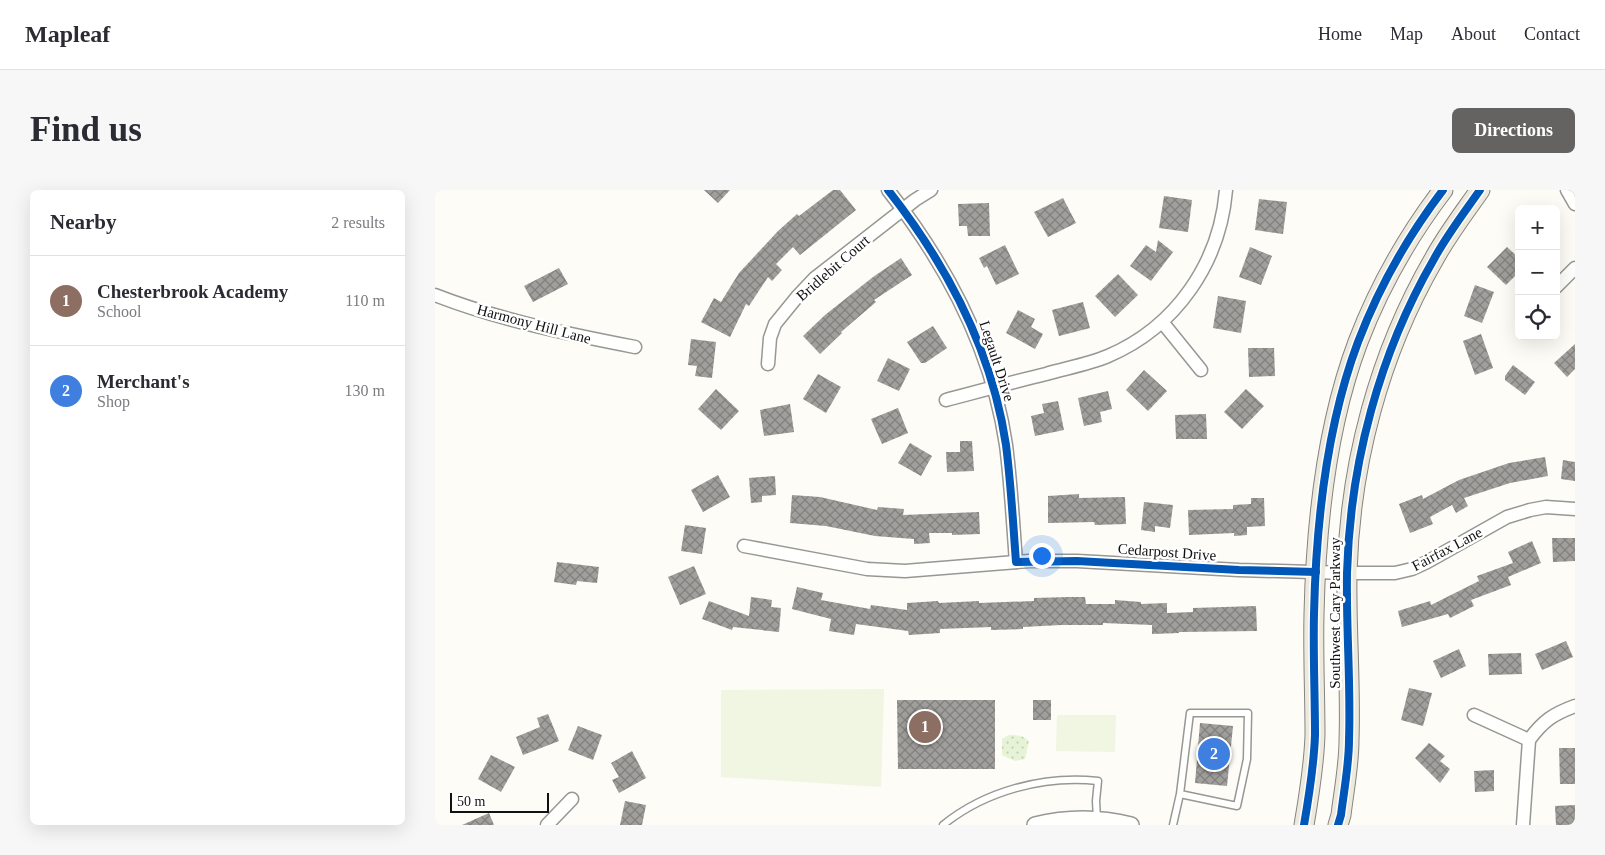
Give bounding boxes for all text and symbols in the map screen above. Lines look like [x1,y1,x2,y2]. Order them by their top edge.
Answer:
text: Mapleaf [25,21,110,47]
text: Home [1318,24,1362,44]
text: Map [1390,24,1423,44]
text: About [1451,24,1496,44]
text: Contact [1524,24,1580,44]
button: Directions [1452,108,1575,153]
text: Find us [30,110,142,149]
map controls [1515,205,1560,340]
button: + [1515,205,1560,250]
text: Nearby [50,210,117,234]
text: 2 results [331,214,385,231]
street label: Bridlebit Court [793,231,873,304]
button: − [1515,250,1560,295]
text: Chesterbrook Academy [97,281,288,302]
text: 1 [62,292,70,309]
text: 110 m [345,292,385,309]
button: locate [1515,295,1560,340]
street label: Harmony Hill Lane [475,301,593,347]
text: School [97,303,141,320]
street label: Legault Drive [976,319,1018,404]
text: Merchant's [97,371,190,392]
text: 2 [62,382,70,399]
text: 130 m [345,382,385,399]
text: Shop [97,393,130,410]
street label: Fairfax Lane [1409,524,1485,574]
street label: Southwest Cary Parkway [1327,537,1343,689]
street label: Cedarpost Drive [1117,541,1217,563]
your location [1029,543,1055,569]
pin: 1 [909,708,941,746]
pin: 2 [1198,735,1230,773]
scale bar [450,790,549,813]
text: 50 m [457,794,485,809]

